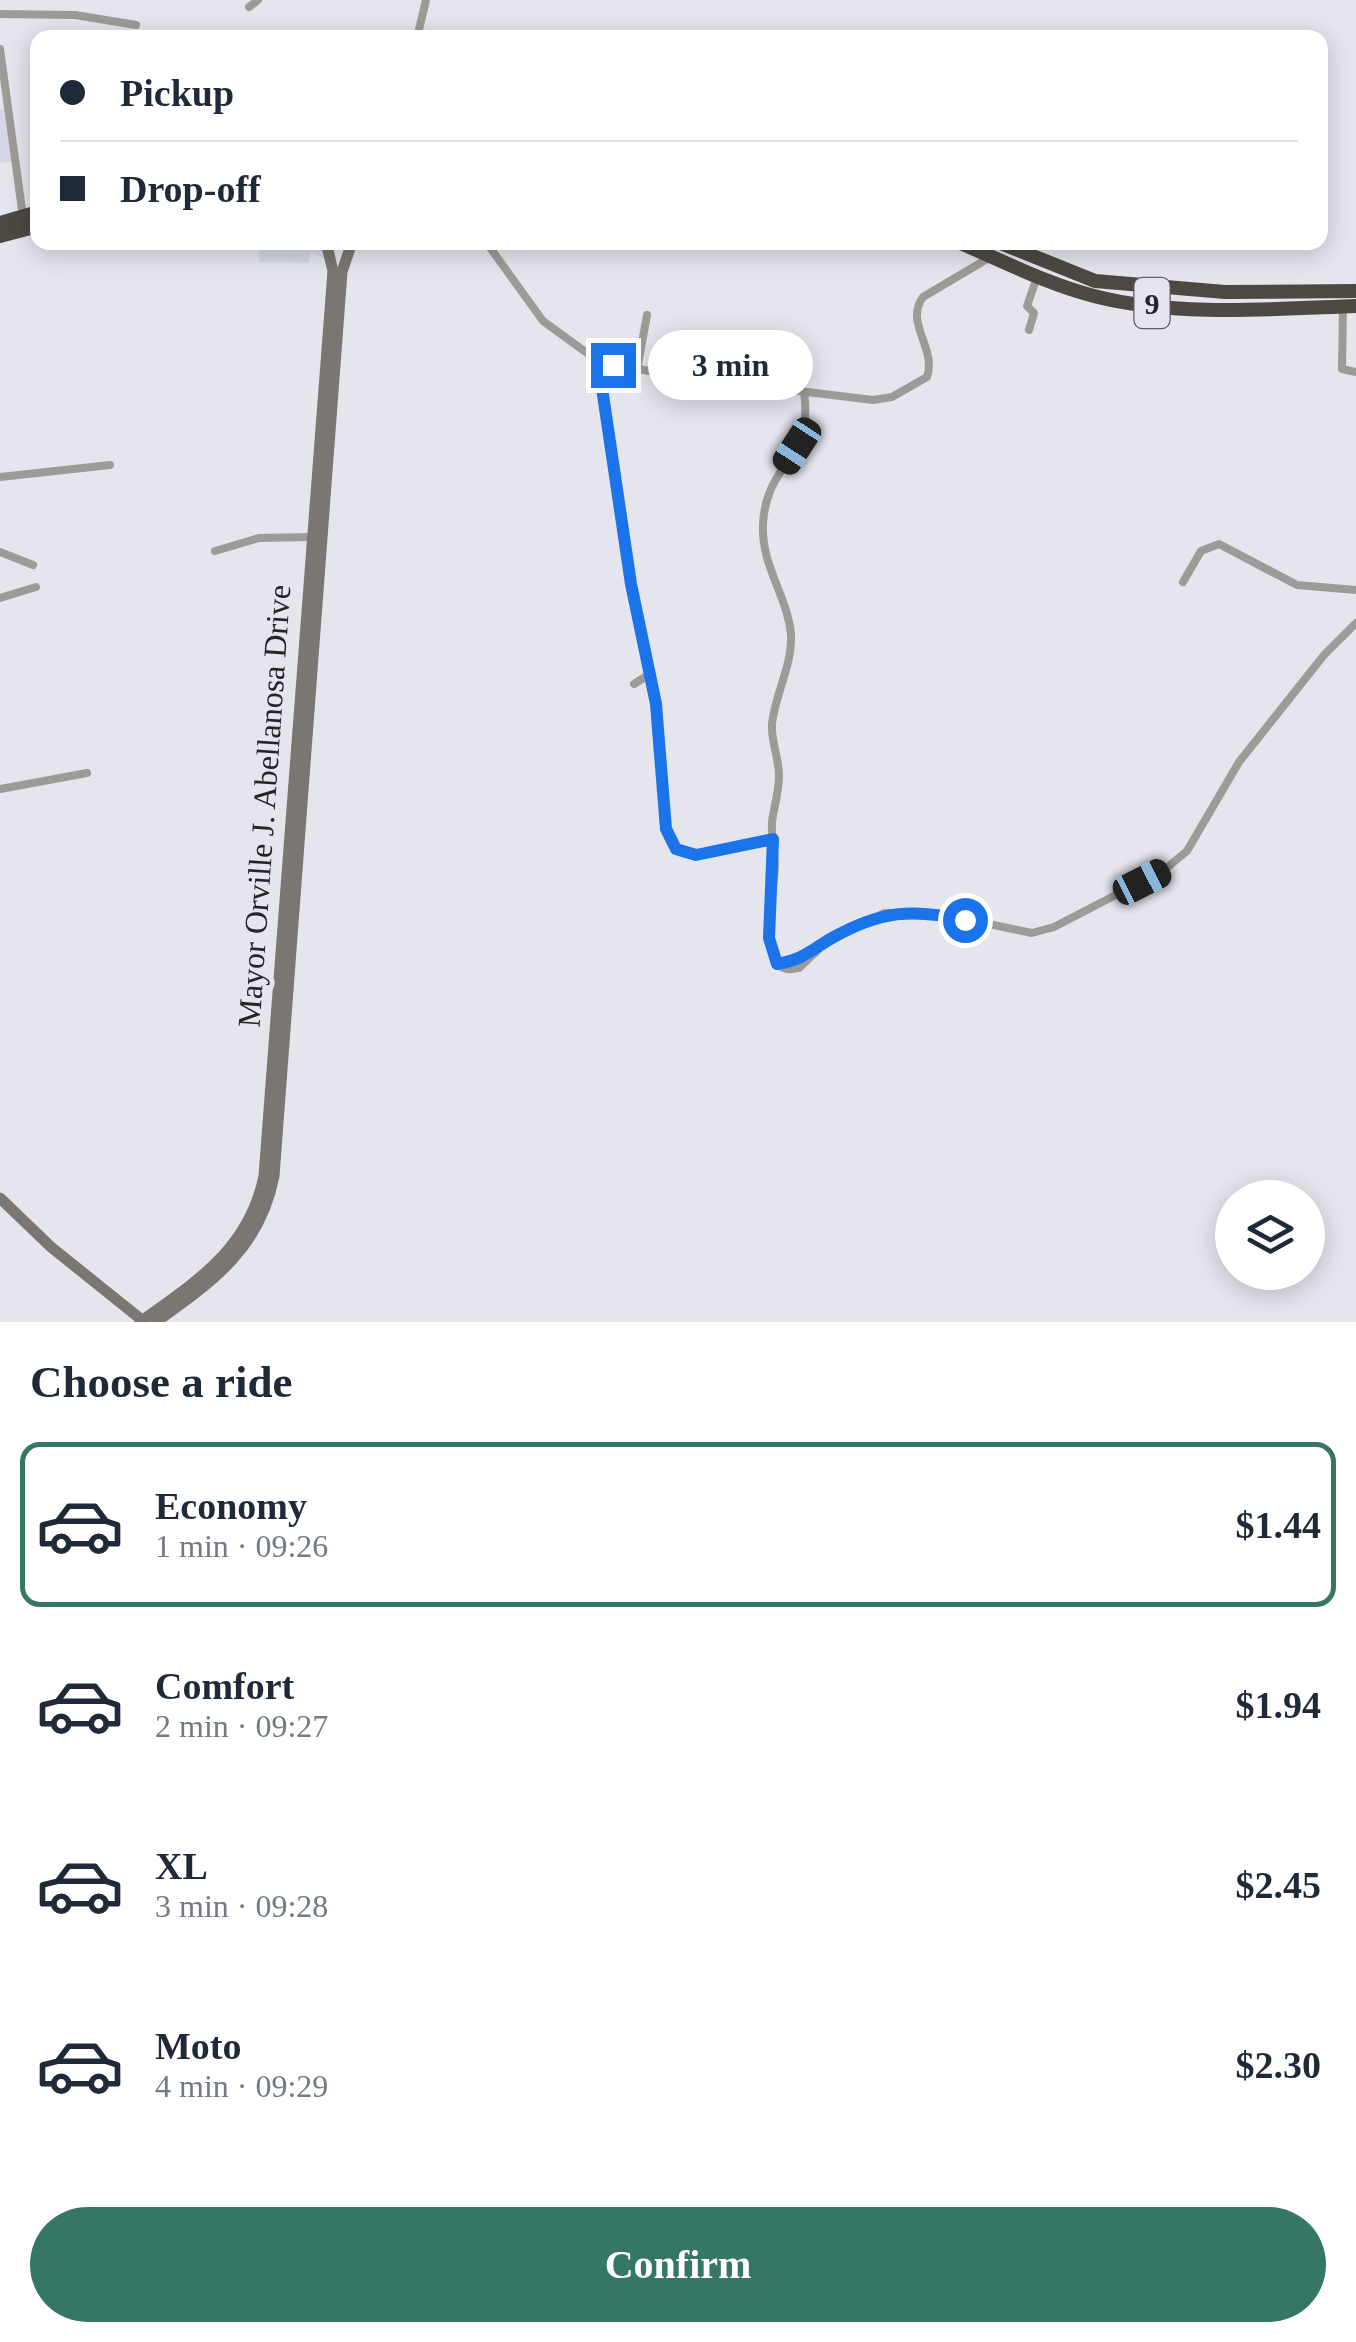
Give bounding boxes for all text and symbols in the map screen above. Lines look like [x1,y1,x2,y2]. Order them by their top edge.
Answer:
text: Pickup [120,72,234,114]
text: Drop-off [120,168,261,210]
road number: 9 [1134,278,1170,328]
callout: 3 min [648,330,813,400]
route end [591,343,636,388]
text: 3 min [692,347,769,383]
car [768,413,826,479]
street label: Mayor Orville J. Abellanosa Drive [231,584,297,1028]
car [1108,855,1176,909]
route start [943,898,988,943]
map controls [1215,1180,1325,1290]
button: layers [1215,1180,1325,1290]
text: Choose a ride [30,1357,293,1407]
icon: car [35,1480,125,1570]
text: Economy [155,1485,307,1527]
text: $1.44 [1236,1504,1321,1546]
text: 1 min · 09:26 [155,1528,328,1564]
icon: car [35,1660,125,1750]
text: Comfort [155,1665,294,1707]
text: $1.94 [1236,1684,1321,1726]
text: 2 min · 09:27 [155,1708,328,1744]
icon: car [35,1840,125,1930]
text: XL [155,1845,208,1887]
text: $2.45 [1236,1864,1321,1906]
text: 3 min · 09:28 [155,1888,328,1924]
icon: car [35,2020,125,2110]
text: Moto [155,2025,242,2067]
text: $2.30 [1236,2044,1321,2086]
text: 4 min · 09:29 [155,2068,328,2104]
button: Confirm [30,2207,1326,2322]

